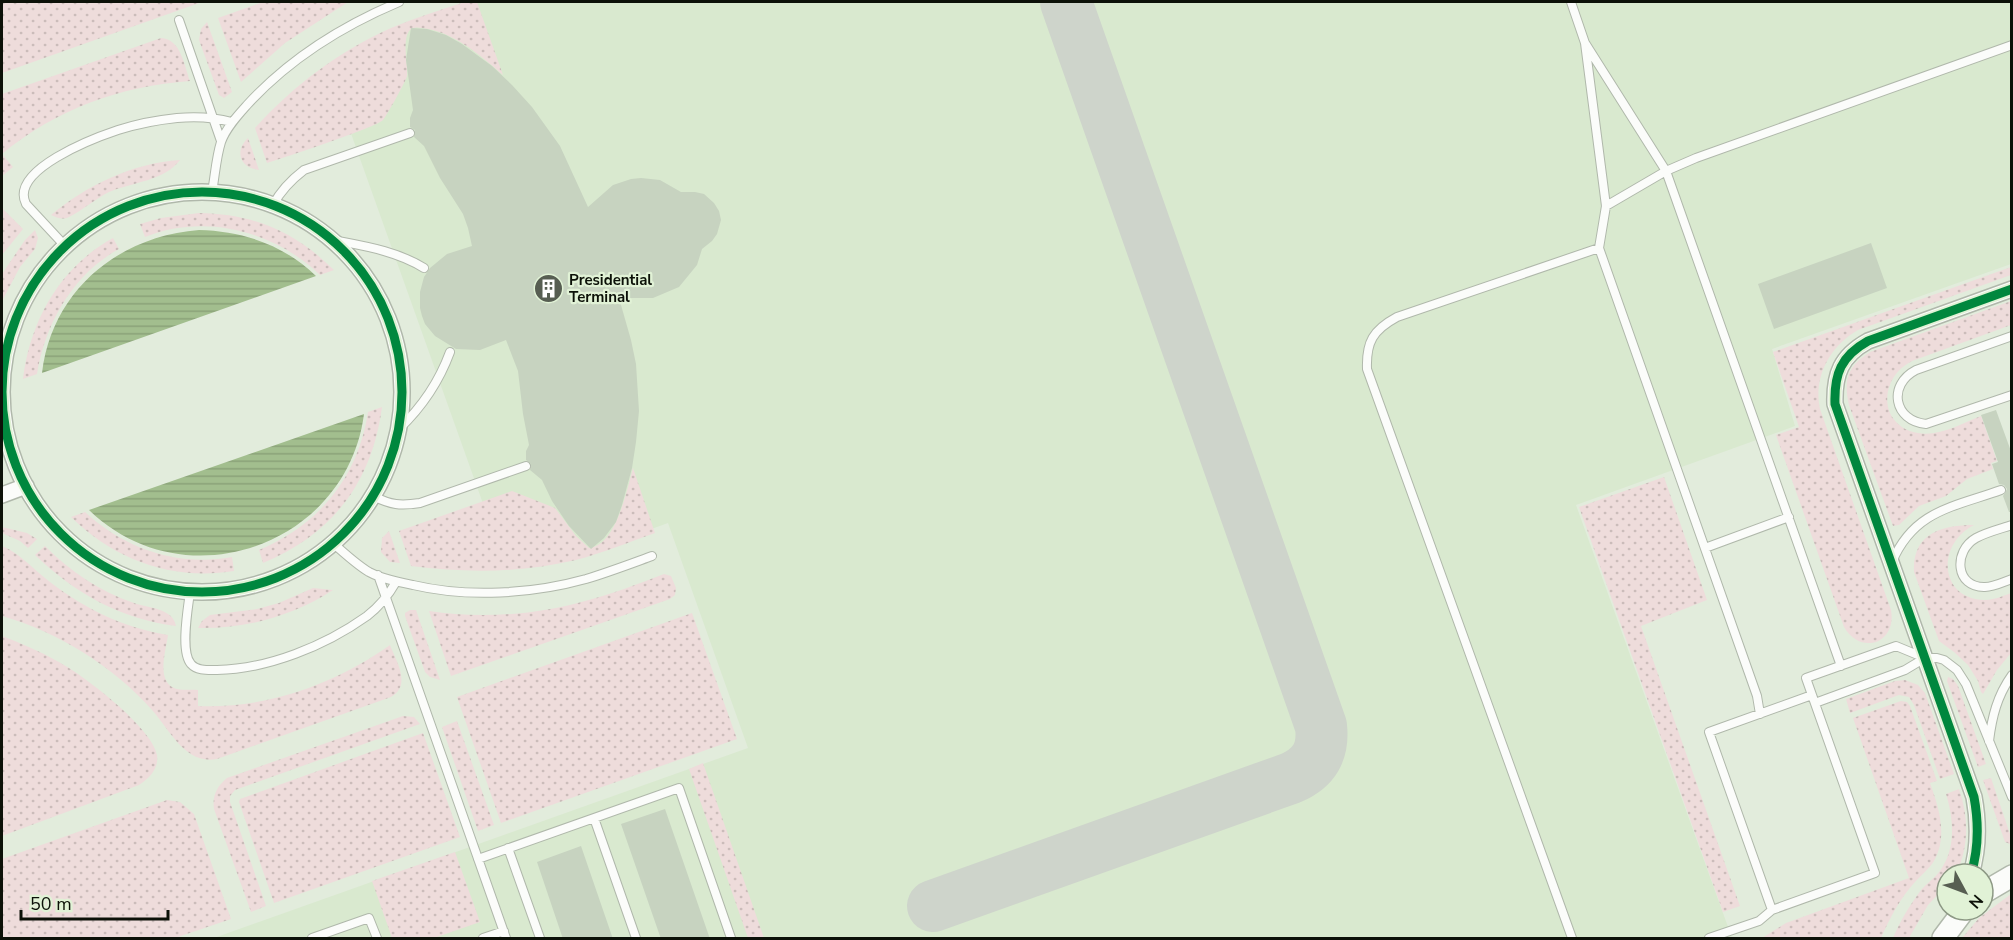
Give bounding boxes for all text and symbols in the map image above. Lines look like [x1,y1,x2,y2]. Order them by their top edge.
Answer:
place label: Presidential Terminal [569,270,652,307]
building icon: Presidential Terminal [532,273,564,305]
north arrow [1935,862,1995,922]
scale bar [21,883,168,921]
text: N [1963,889,1988,913]
text: 50 m [30,892,72,916]

